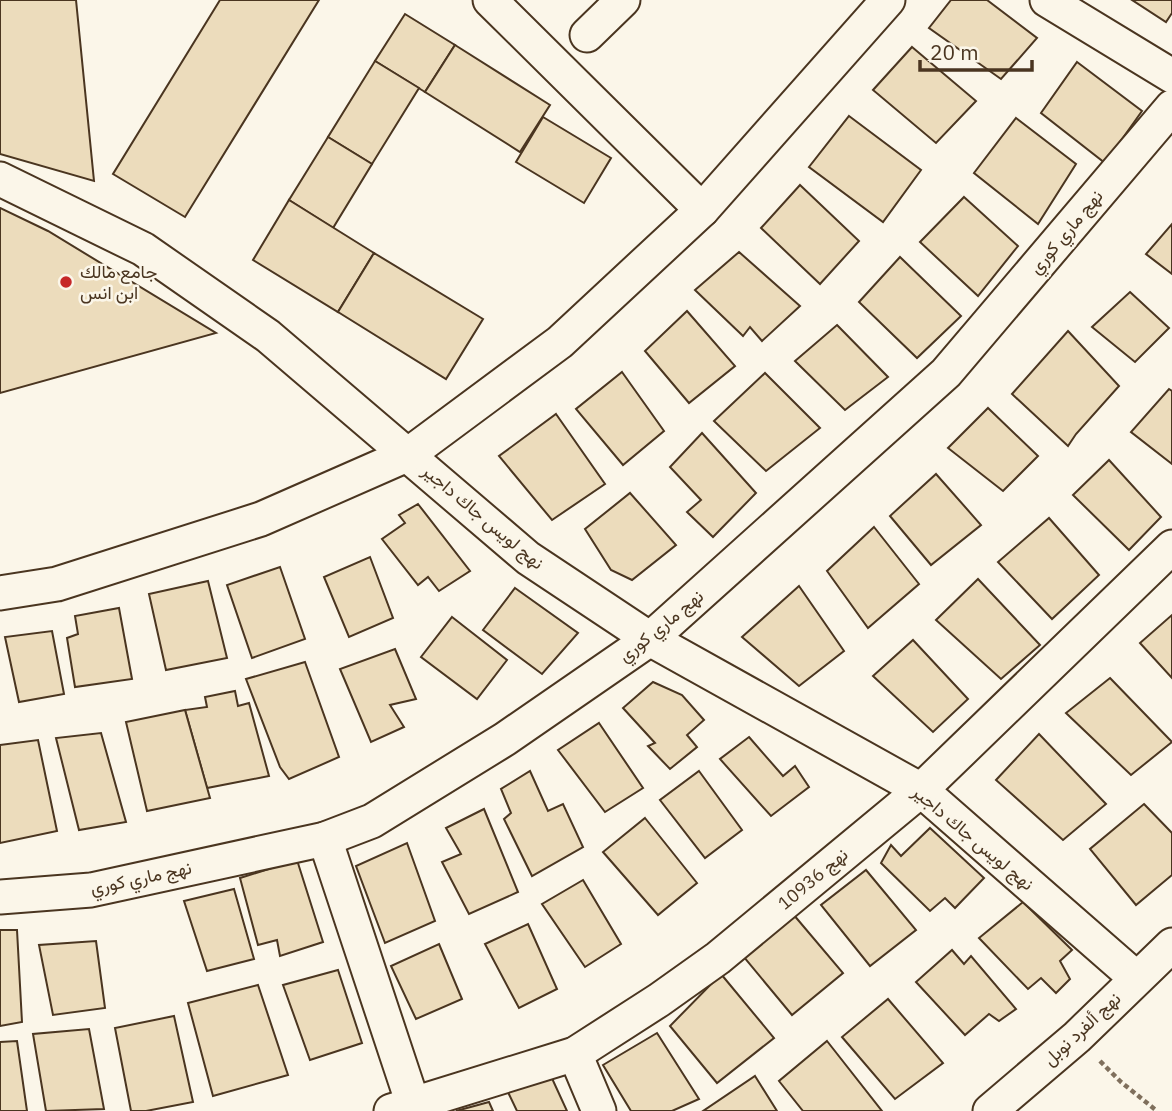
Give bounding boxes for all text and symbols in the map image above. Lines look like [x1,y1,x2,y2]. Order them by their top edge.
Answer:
scale bar [920,28,1032,72]
text: 20 m [930,38,979,66]
street label: نهج ماري كوري [1024,185,1111,281]
place label: جامع مالك ابن انس [80,260,157,304]
marker: جامع مالك ابن انس [58,274,74,290]
street label: نهج لويس جاك داجير [416,458,549,575]
street label: نهج ماري كوري [613,584,710,670]
street label: نهج لويس جاك داجير [906,779,1039,896]
street label: نهج 10936 [773,843,853,915]
street label: نهج ماري كوري [88,856,195,903]
street label: نهج ألفرد نوبل [1038,987,1126,1071]

